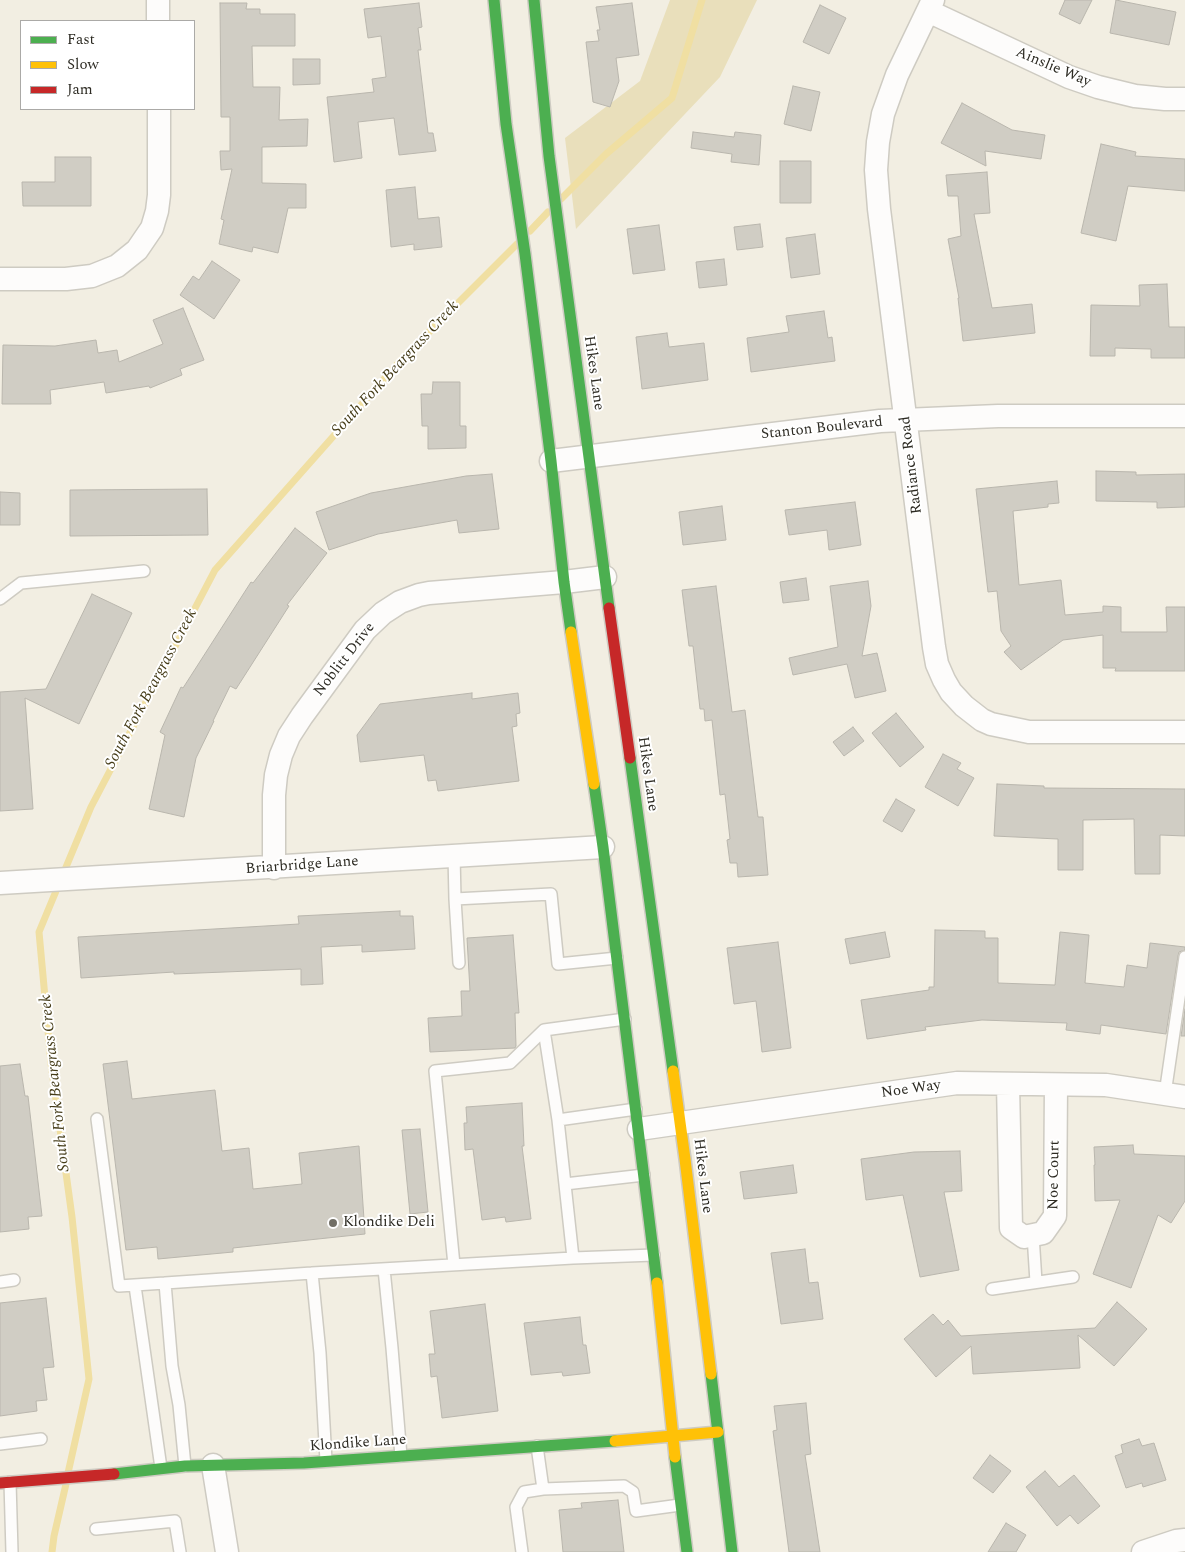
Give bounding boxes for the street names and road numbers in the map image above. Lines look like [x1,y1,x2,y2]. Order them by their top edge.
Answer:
street label: Ainslie Way [1013,44,1093,92]
street label: Hikes Lane [579,335,607,411]
street label: Stanton Boulevard [760,414,884,444]
street label: Radiance Road [897,415,927,515]
street label: Noblitt Drive [311,620,379,700]
street label: Hikes Lane [633,736,661,812]
street label: Briarbridge Lane [245,853,359,879]
street label: Noe Way [880,1077,942,1103]
street label: Hikes Lane [688,1138,716,1214]
street label: Noe Court [1045,1140,1065,1210]
street label: Klondike Lane [309,1432,407,1456]

